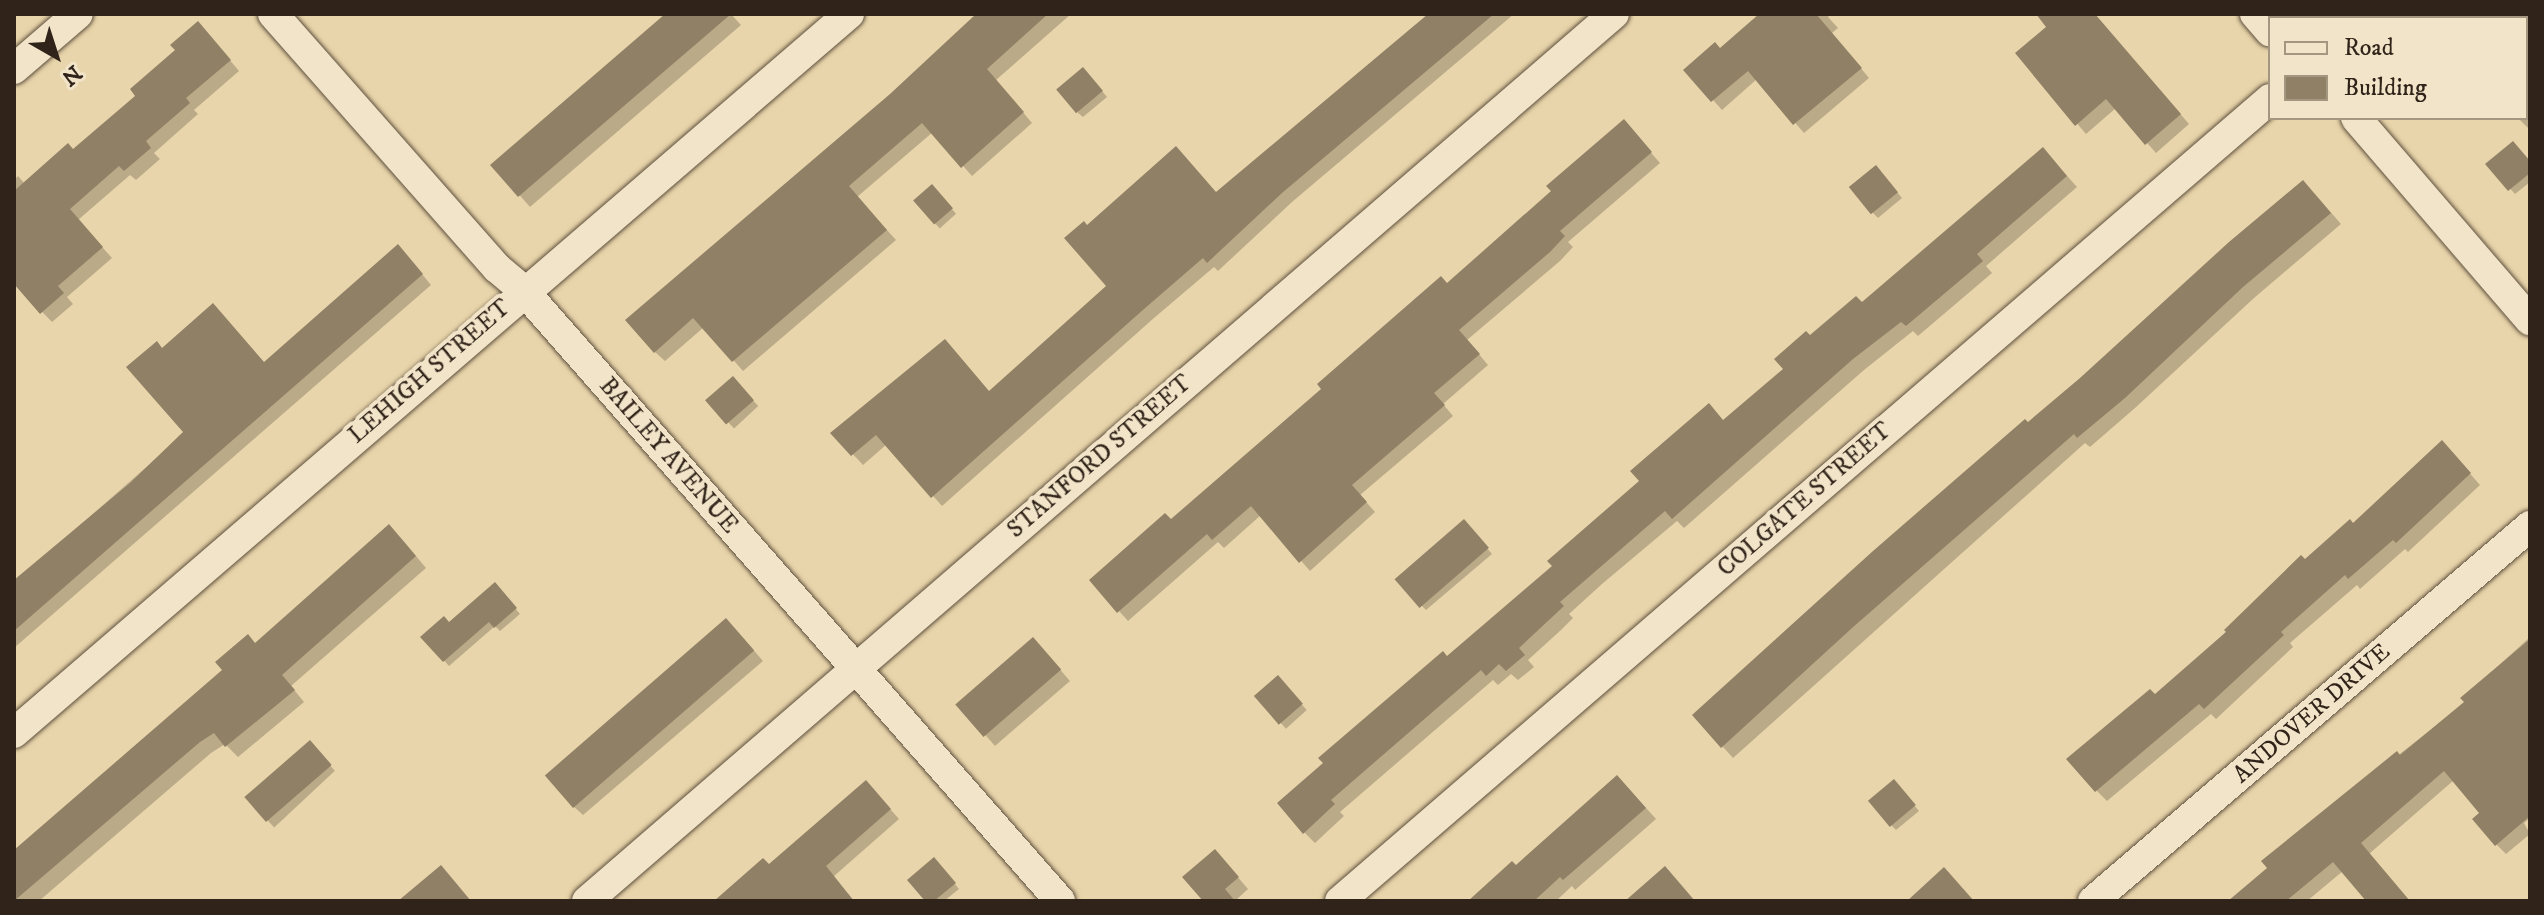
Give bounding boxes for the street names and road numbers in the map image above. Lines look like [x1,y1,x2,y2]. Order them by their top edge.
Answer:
street label: LEHIGH STREET [343,294,517,450]
street label: STANFORD STREET [1002,369,1198,545]
street label: BAILEY AVENUE [593,372,743,540]
street label: COLGATE STREET [1712,417,1898,583]
street label: ANDOVER DRIVE [2228,638,2396,790]

